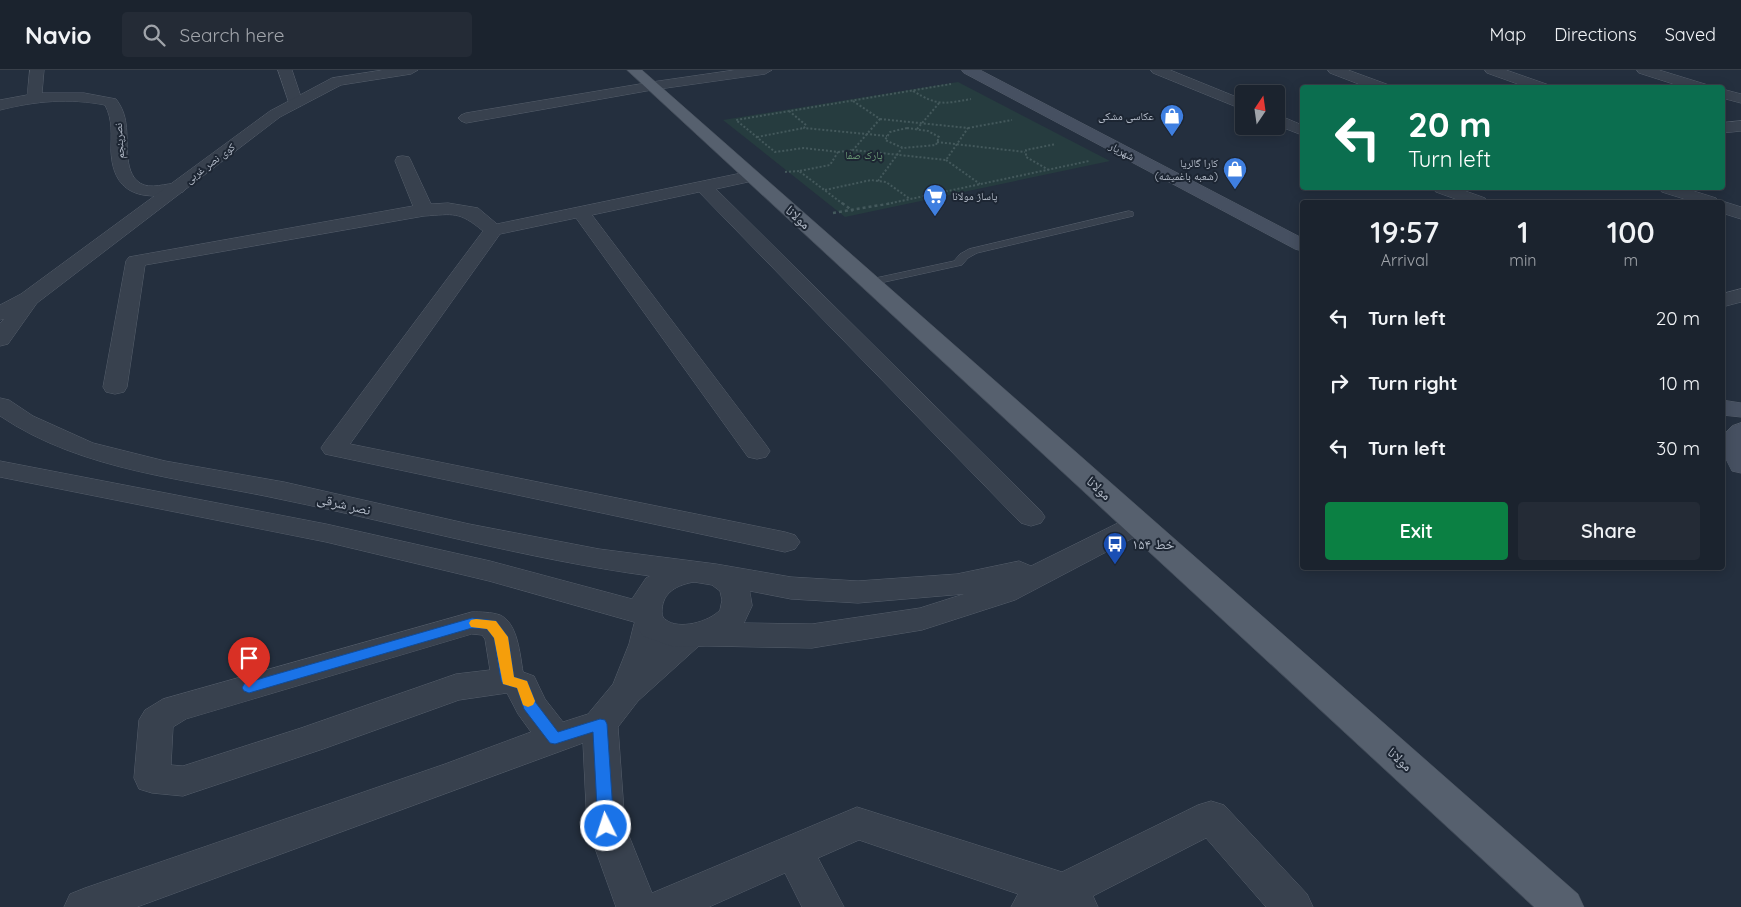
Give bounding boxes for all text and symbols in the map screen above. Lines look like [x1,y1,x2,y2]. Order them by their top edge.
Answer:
search box [122,12,472,57]
text: Navio [25,20,92,50]
icon: search [140,21,168,49]
text: Search here [180,23,284,47]
text: Map [1489,23,1526,46]
text: Directions [1554,23,1637,46]
text: Saved [1665,23,1716,46]
north arrow [1235,85,1285,135]
map controls [1235,85,1285,135]
text: 20 m [1408,102,1491,146]
shop icon: عکاسی مشکی [1159,103,1185,137]
icon: left [1325,105,1390,170]
place label: عکاسی مشکی [1098,109,1154,123]
street label: نصرپنجم [111,122,128,160]
street label: شهریار [1106,138,1137,163]
street label: کوی نصر غربی [182,139,238,186]
text: Turn left [1408,145,1491,173]
park label: پارک صفا [845,148,883,162]
place label: کارا گالریا (شعبه باغمیشه) [1155,156,1218,183]
shop icon: کارا گالریا (شعبه باغمیشه) [1222,156,1248,190]
supermarket icon: پاساژ مولانا [922,183,948,217]
place label: پاساژ مولانا [952,189,998,203]
street label: مولانا [782,201,814,233]
text: 19:57 [1370,213,1439,251]
text: 1 [1517,213,1529,251]
text: 100 [1607,213,1655,251]
text: Arrival [1381,250,1429,270]
text: min [1509,250,1537,270]
text: m [1623,250,1638,270]
icon: left [1325,304,1353,332]
text: Turn left [1368,306,1446,330]
text: 20 m [1656,306,1700,330]
icon: right [1325,369,1353,397]
text: Turn right [1368,371,1457,395]
text: 10 m [1659,371,1700,395]
icon: left [1325,434,1353,462]
text: Turn left [1368,436,1446,460]
text: 30 m [1656,436,1700,460]
street label: مولانا [1083,472,1115,504]
street label: نصر شرقی [315,489,373,519]
button: Exit [1325,502,1508,560]
button: Share [1518,502,1700,560]
bus stop icon: خط ۱۵۴ [1102,531,1128,565]
place label: خط ۱۵۴ [1132,535,1175,553]
pin [228,637,270,688]
icon: arrive [235,644,263,672]
street label: مولانا [1384,743,1416,775]
position arrow [579,799,631,851]

